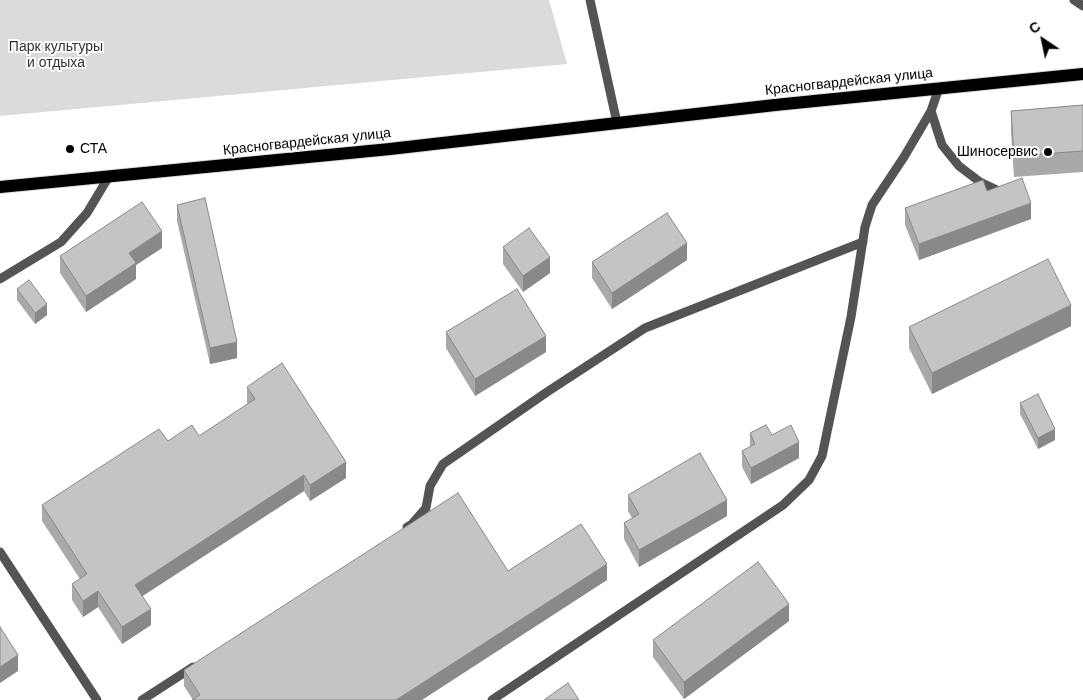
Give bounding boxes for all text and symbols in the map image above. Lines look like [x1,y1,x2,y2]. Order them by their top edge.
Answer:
north arrow [1018,15,1068,65]
text: С [1026,18,1043,37]
park label: Парк культуры и отдыха [9,39,103,72]
street label: Красногвардейская улица [764,65,934,99]
street label: Красногвардейская улица [222,125,392,159]
place label: СТА [80,141,107,157]
marker: СТА [64,143,76,155]
place label: Шиносервис [957,144,1038,160]
marker: Шиносервис [1042,146,1054,158]

